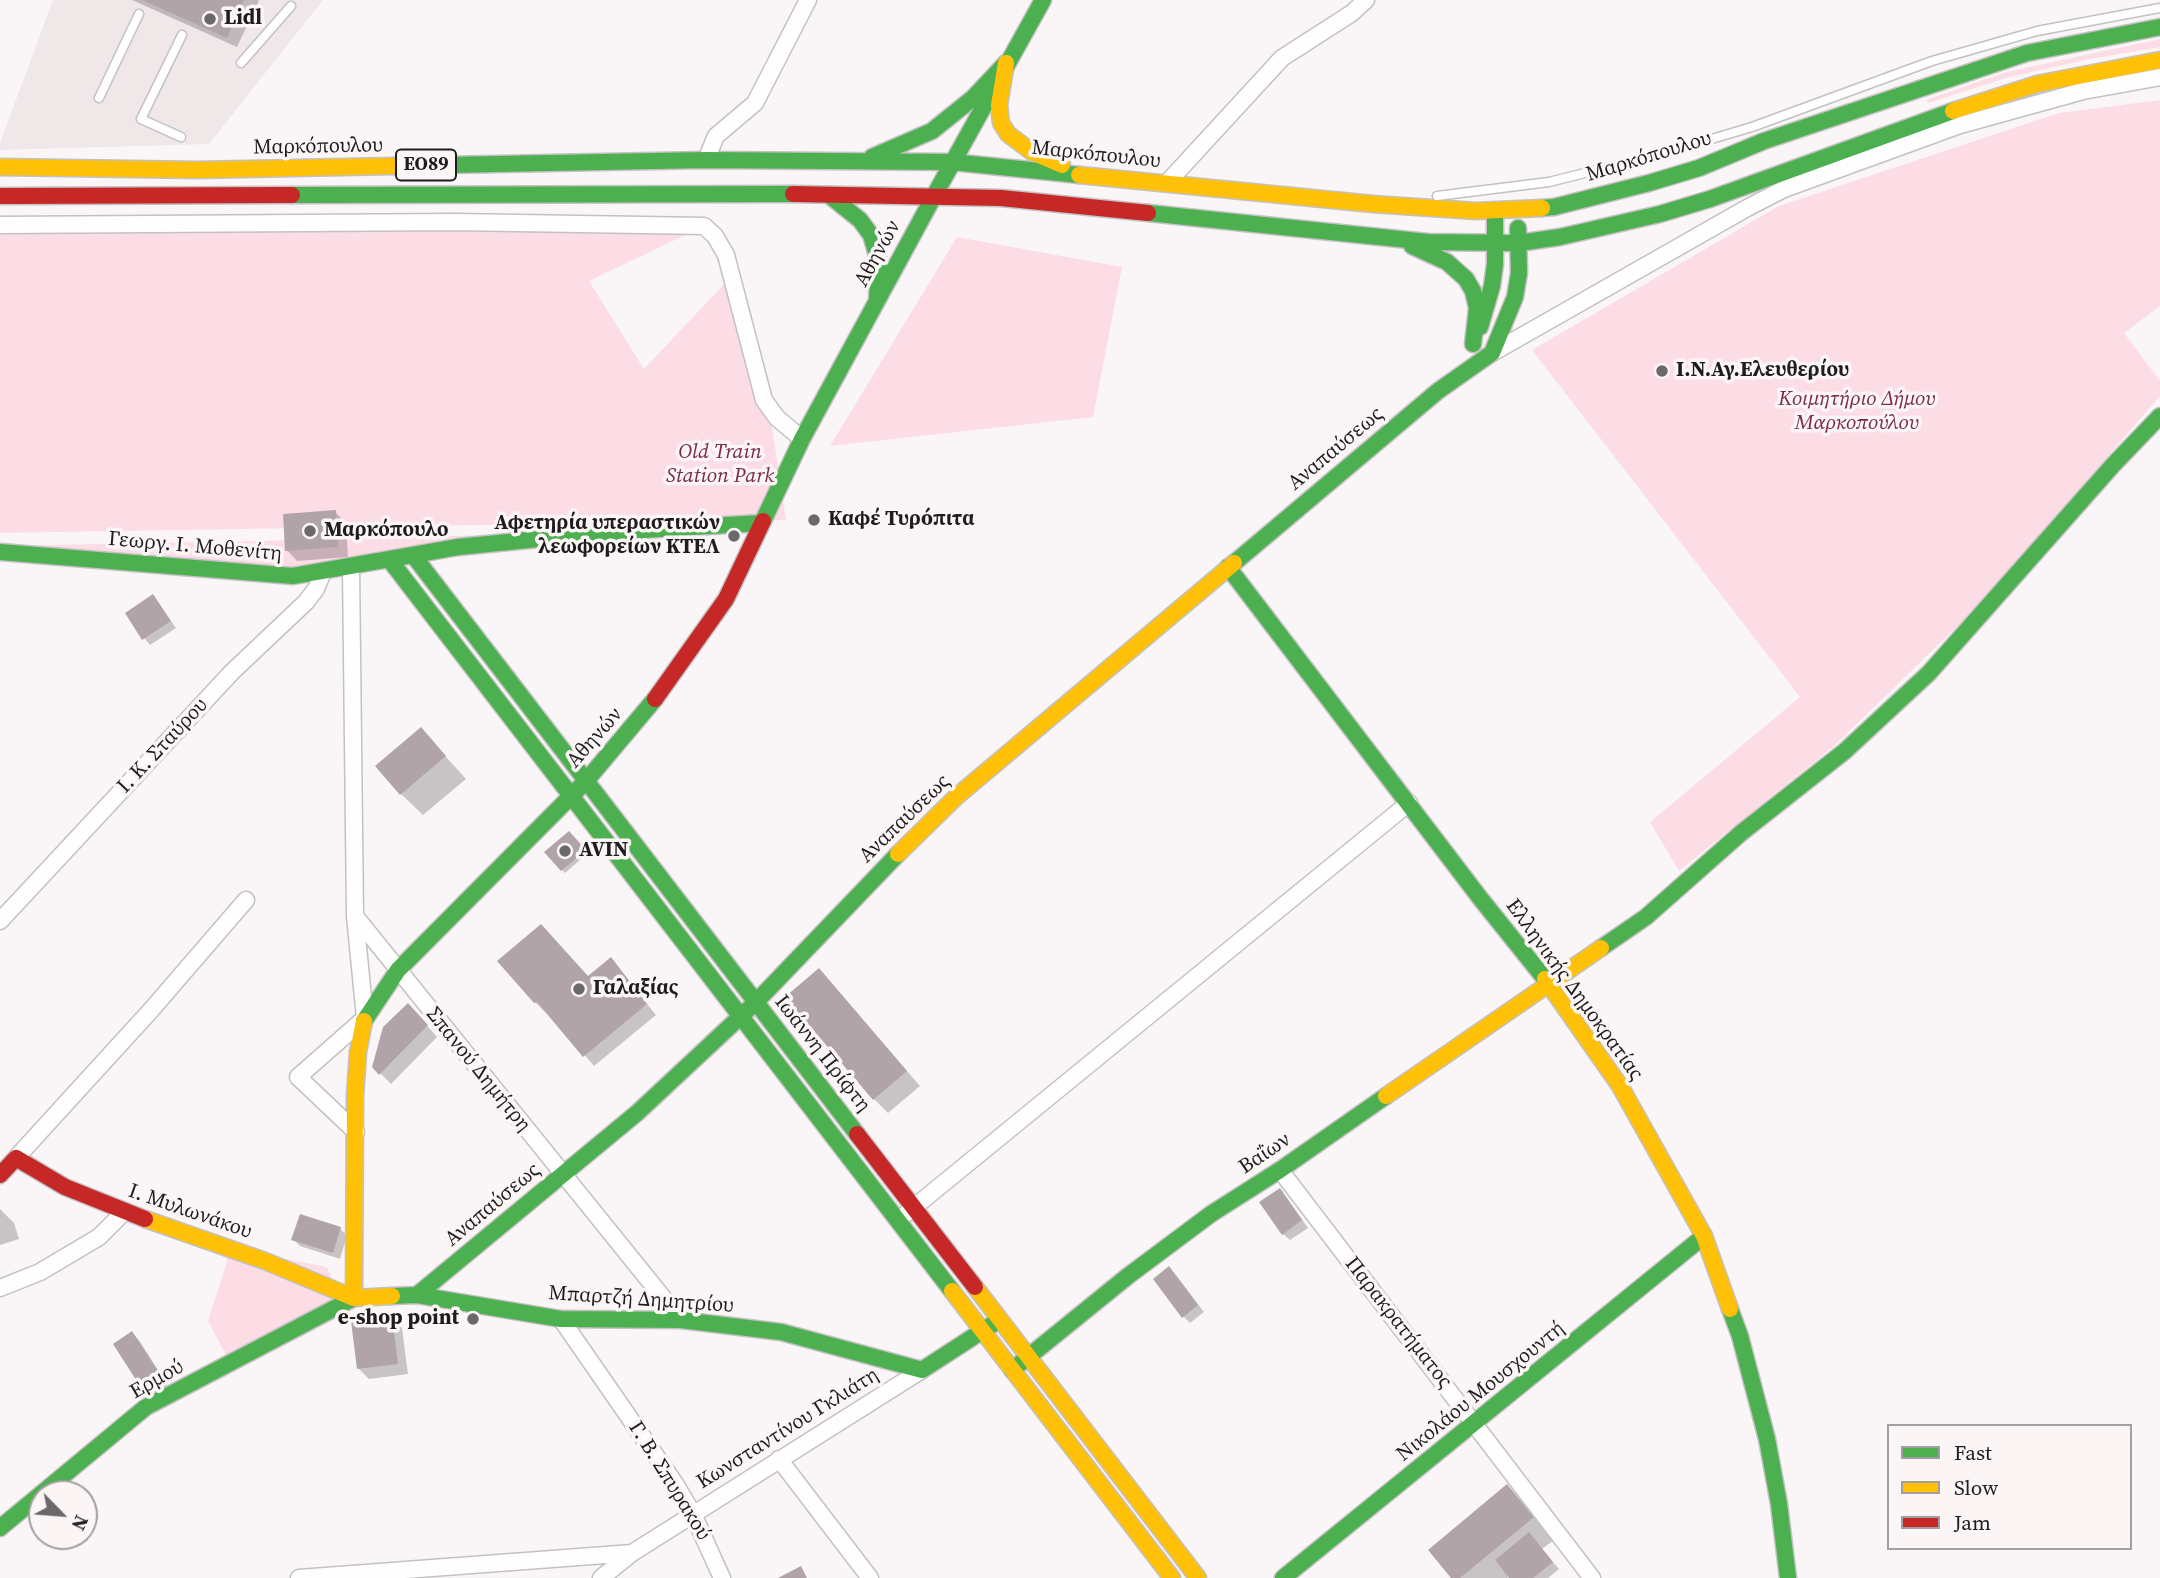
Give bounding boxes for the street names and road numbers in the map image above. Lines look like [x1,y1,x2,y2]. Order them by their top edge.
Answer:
street label: Μαρκόπουλου [1583,126,1715,188]
street label: Μαρκόπουλου [253,133,383,161]
street label: Μαρκόπουλου [1030,136,1162,174]
road number: ΕΟ89 [396,150,456,181]
street label: Αθηνών [850,216,906,292]
street label: Αναπαύσεως [1283,402,1389,496]
street label: Γεωργ. Ι. Μοθενίτη [107,527,283,567]
street label: Ι. Κ. Σταύρου [112,693,214,799]
street label: Αθηνών [562,703,628,773]
street label: Αναπαύσεως [854,769,956,869]
street label: Ελληνικής Δημοκρατίας [1500,894,1648,1086]
street label: Ιωάννη Πρίφτη [768,990,876,1118]
street label: Σπανού Δημήτρη [420,1003,536,1137]
street label: Βαΐων [1234,1128,1296,1180]
street label: Αναπαύσεως [440,1158,546,1252]
street label: Ι. Μυλωνάκου [125,1179,255,1245]
street label: Παρακρατήματος [1339,1252,1457,1394]
street label: Μπαρτζή Δημητρίου [547,1281,735,1319]
street label: Νικολάου Μουσχουντή [1392,1317,1570,1467]
street label: Ερμού [126,1355,188,1405]
street label: Κωνσταντίνου Γκλιάτη [692,1363,884,1495]
street label: Γ. Β. Σπυρακού [622,1417,716,1545]

